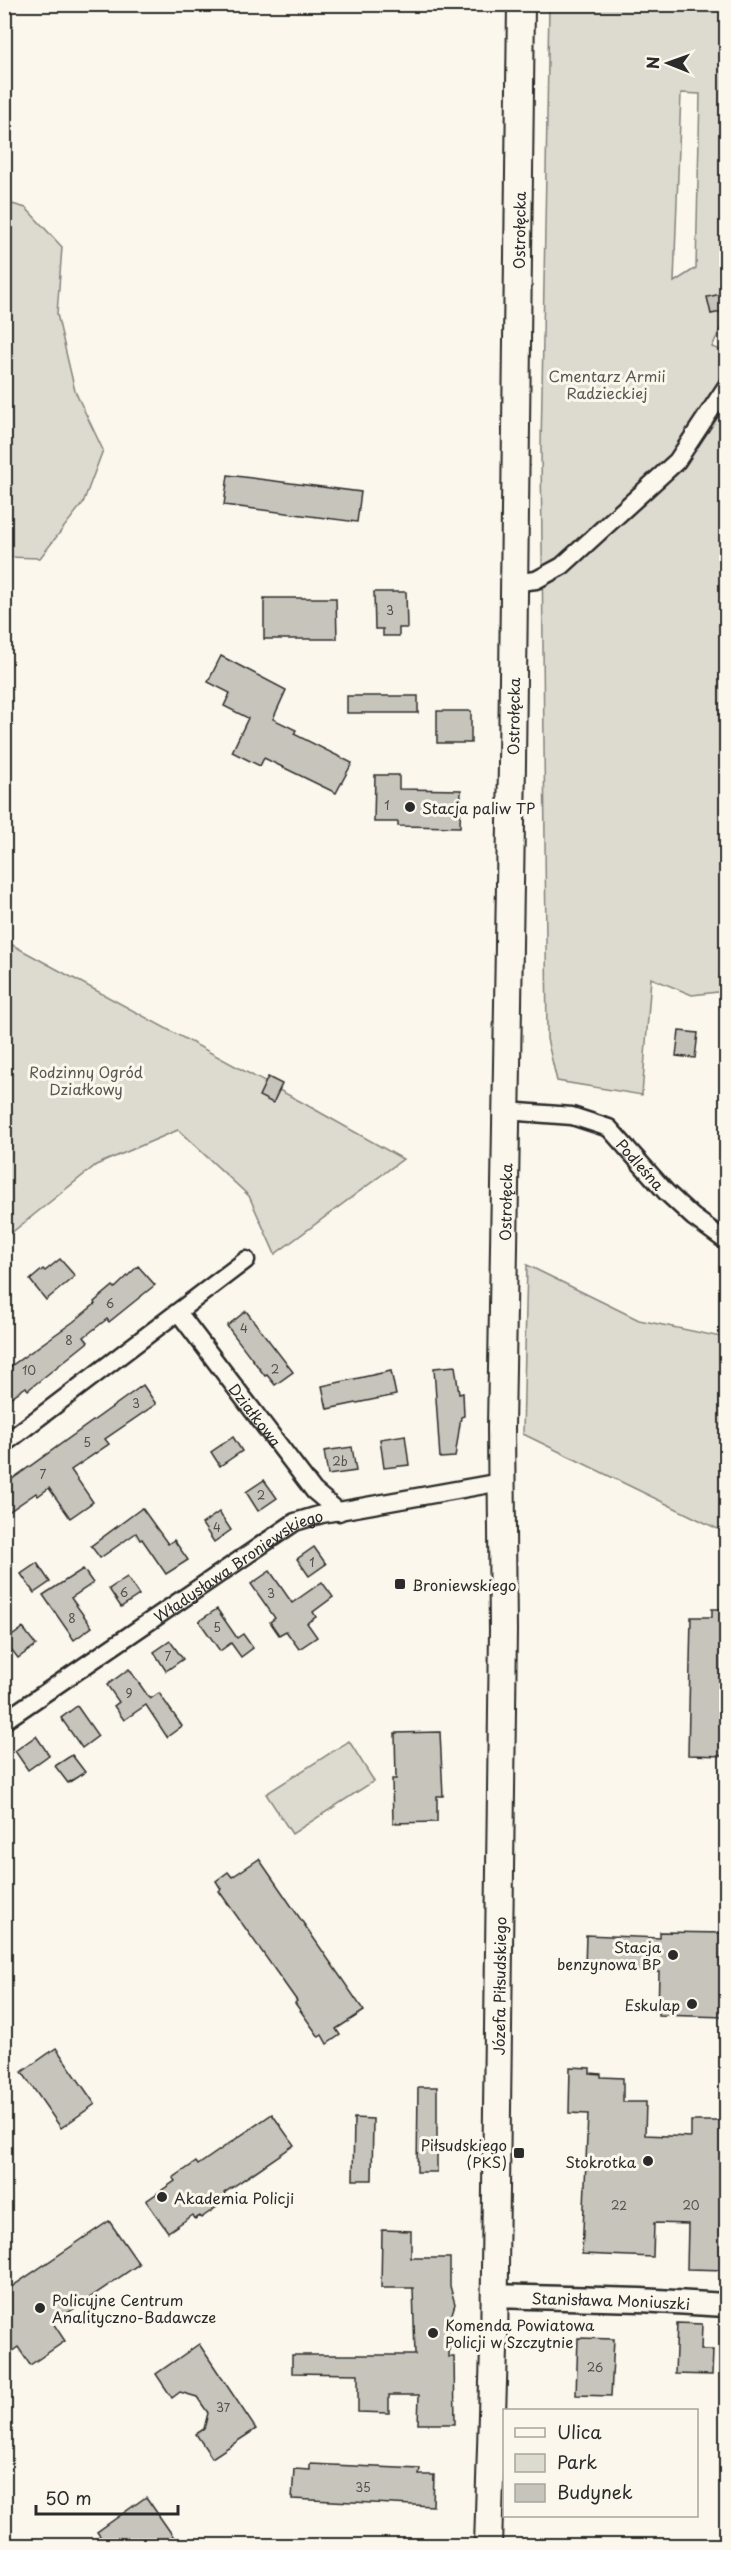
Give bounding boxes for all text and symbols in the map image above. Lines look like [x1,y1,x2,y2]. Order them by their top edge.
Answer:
north arrow [638,33,698,93]
text: N [640,56,664,69]
street label: Ostrołęcka [506,191,530,269]
park label: Cmentarz Armii Radzieckiej [548,364,666,404]
house number: 3 [386,601,394,619]
street label: Ostrołęcka [501,677,525,755]
house number: 1 [384,796,390,814]
place label: Stacja paliw TP [422,796,535,819]
marker: Stacja paliw TP [403,800,417,814]
park label: Rodzinny Ogród Działkowy [29,1060,143,1100]
street label: Podleśna [612,1133,671,1195]
street label: Ostrołęcka [493,1163,517,1241]
house number: 6 [106,1294,114,1312]
house number: 4 [240,1319,248,1337]
house number: 8 [65,1331,73,1349]
house number: 2 [271,1360,279,1378]
house number: 10 [22,1361,36,1379]
street label: Działkowa [224,1378,288,1452]
house number: 3 [132,1394,140,1412]
house number: 5 [83,1433,91,1451]
house number: 2b [332,1452,348,1470]
house number: 7 [40,1465,47,1483]
house number: 2 [257,1486,265,1504]
street label: Władysława Broniewskiego [149,1503,326,1627]
house number: 4 [213,1518,221,1536]
house number: 1 [309,1553,315,1571]
place label: Broniewskiego [412,1573,517,1596]
marker: Broniewskiego [393,1577,407,1591]
house number: 6 [120,1583,128,1601]
house number: 3 [267,1584,275,1602]
house number: 8 [68,1609,76,1627]
house number: 5 [213,1618,221,1636]
house number: 7 [165,1647,172,1665]
house number: 9 [125,1684,133,1702]
street label: Józefa Piłsudskiego [486,1917,511,2056]
place label: Stacja benzynowa BP [557,1935,662,1975]
marker: Stacja benzynowa BP [666,1948,680,1962]
place label: Eskulap [624,1993,680,2016]
marker: Eskulap [685,1997,699,2011]
place label: Piłsudskiego (PKS) [421,2133,507,2173]
marker: Piłsudskiego (PKS) [512,2146,526,2160]
place label: Stokrotka [565,2150,637,2173]
marker: Stokrotka [641,2154,655,2168]
place label: Akademia Policji [174,2186,294,2209]
marker: Akademia Policji [155,2190,169,2204]
house number: 22 [611,2196,627,2214]
house number: 20 [682,2196,700,2214]
street label: Stanisława Moniuszki [531,2286,691,2314]
place label: Policyjne Centrum Analityczno-Badawcze [52,2288,216,2328]
marker: Policyjne Centrum Analityczno-Badawcze [33,2301,47,2315]
place label: Komenda Powiatowa Policji w Szczytnie [445,2313,595,2353]
marker: Komenda Powiatowa Policji w Szczytnie [426,2326,440,2340]
house number: 26 [587,2358,603,2376]
house number: 37 [216,2398,231,2416]
legend [503,2409,698,2517]
text: Ulica [557,2418,602,2445]
text: Park [557,2448,597,2475]
scale bar [36,2478,178,2516]
house number: 35 [355,2478,371,2496]
text: Budynek [557,2478,633,2505]
text: 50 m [45,2484,92,2511]

